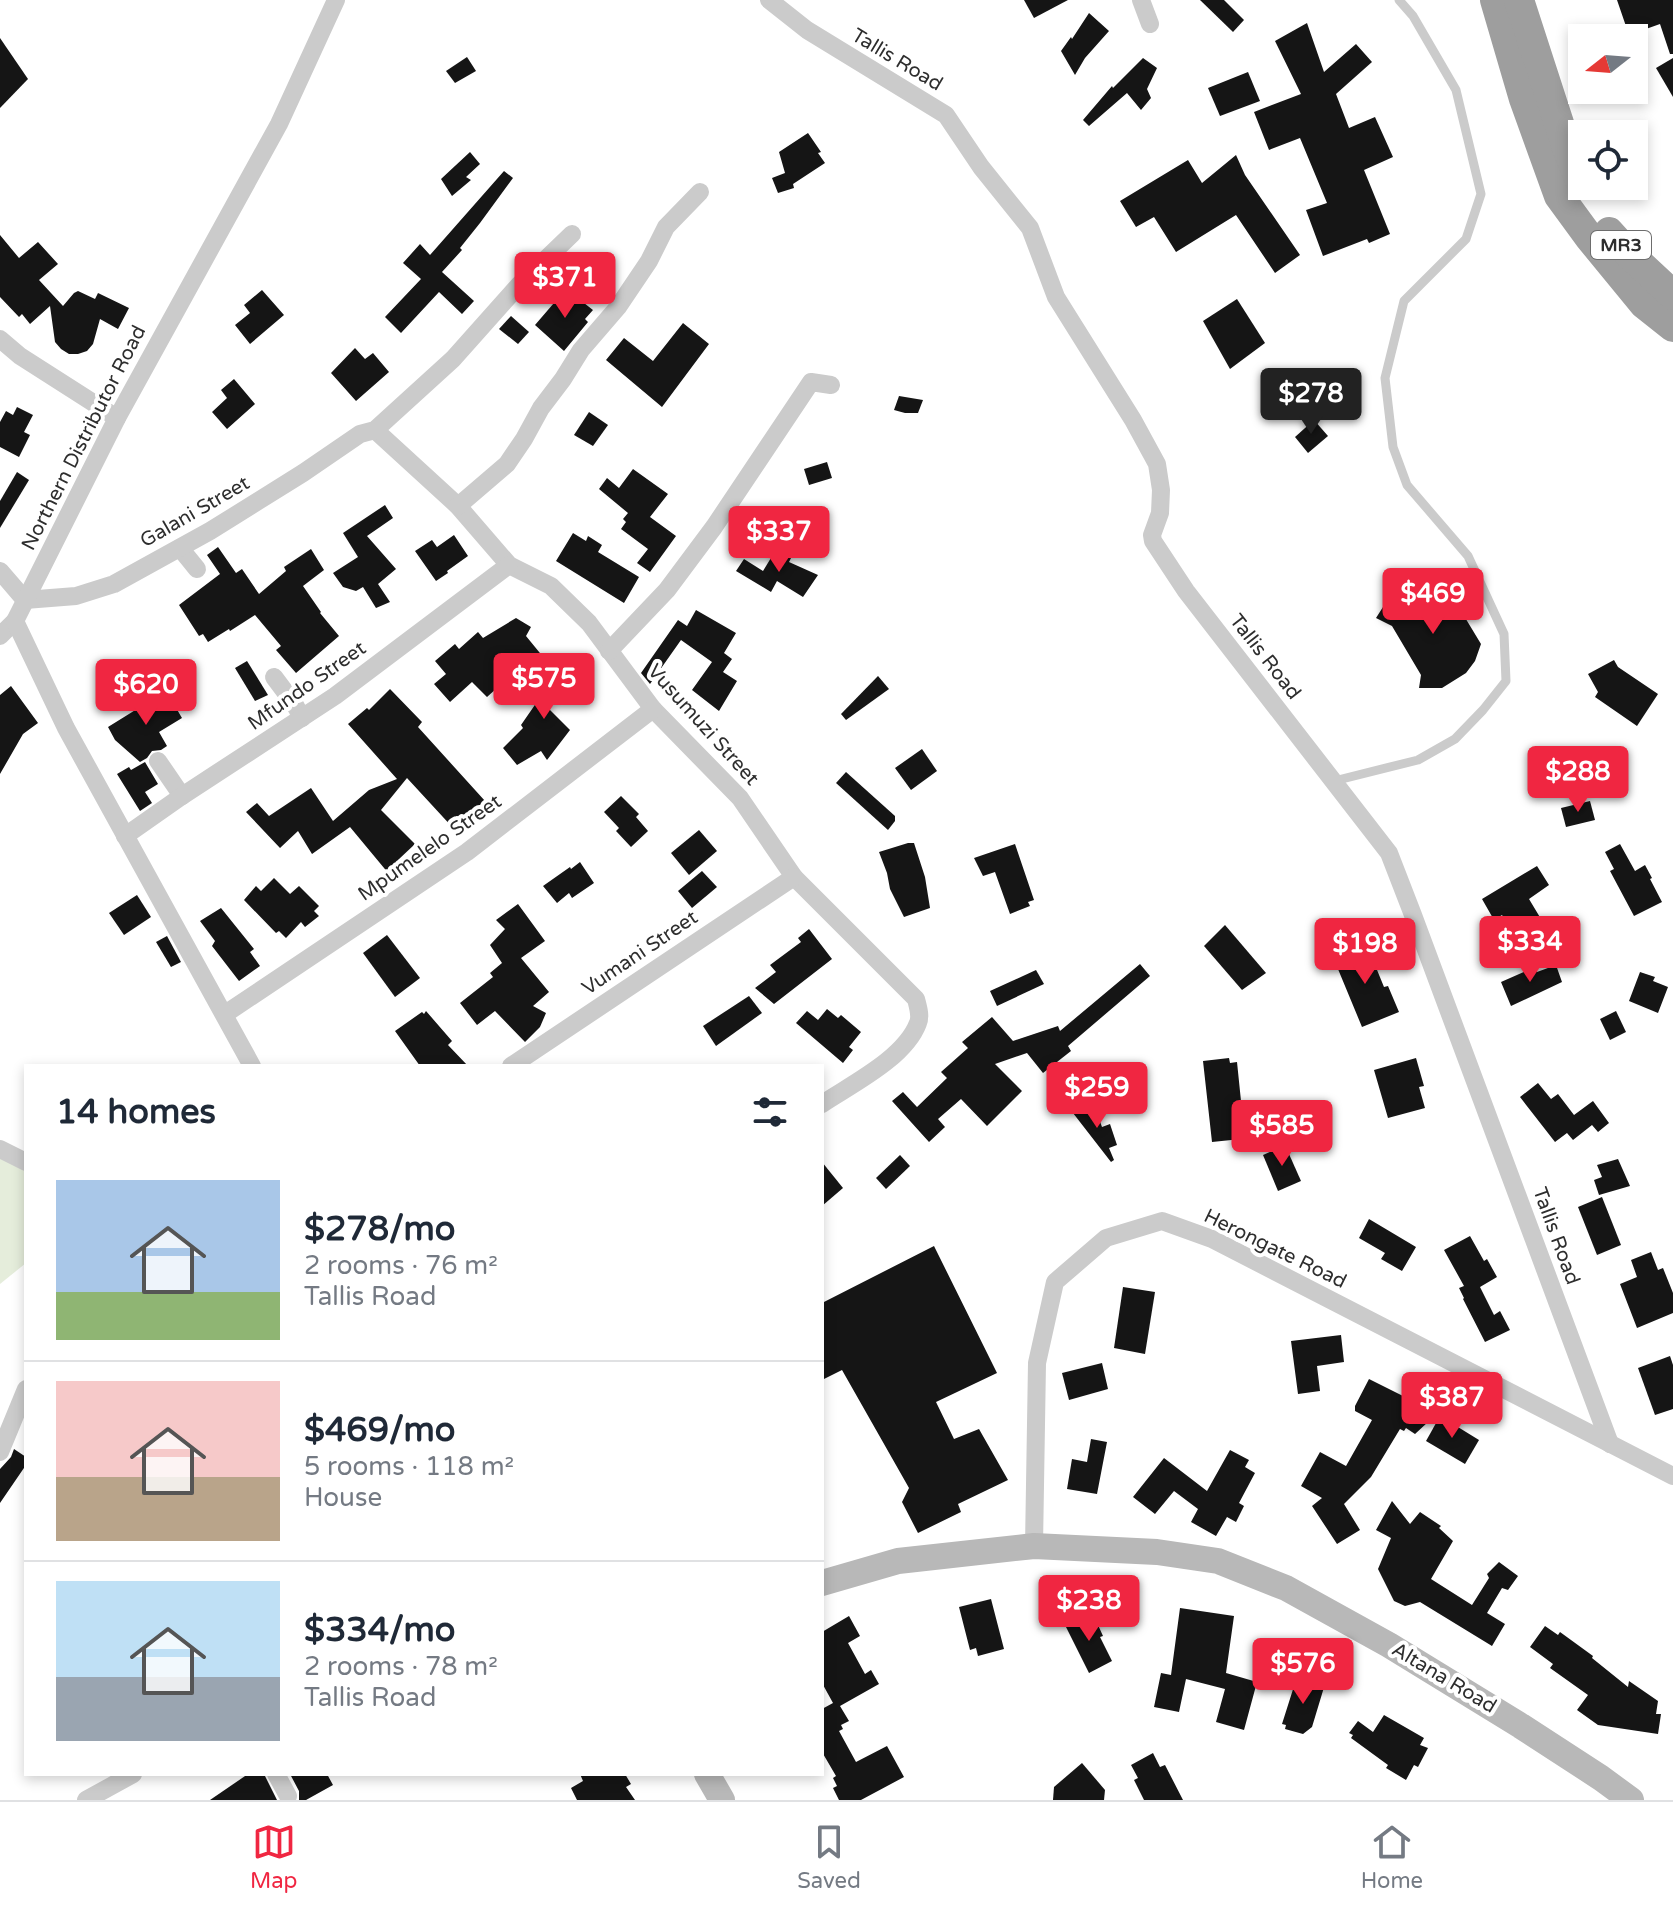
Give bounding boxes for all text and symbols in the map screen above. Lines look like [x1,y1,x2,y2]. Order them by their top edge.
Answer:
street label: Tallis Road [847,23,947,97]
north arrow [1568,24,1648,104]
map controls [1568,24,1648,200]
button: locate [1568,120,1648,200]
road number: MR3 [1591,231,1651,259]
pin: $371 [518,252,612,320]
text: $371 [532,262,598,293]
street label: Northern Distributor Road [17,322,151,554]
pin: $278 [1264,368,1358,436]
text: $278 [1278,378,1344,409]
street label: Galani Street [136,471,254,553]
pin: $337 [732,506,826,574]
text: $337 [746,516,812,547]
pin: $469 [1386,568,1480,636]
text: $469 [1400,578,1466,609]
street label: Tallis Road [1224,609,1306,705]
street label: Mfundo Street [243,636,371,736]
pin: $575 [497,653,591,721]
pin: $620 [99,659,193,727]
street label: Vusumuzi Street [642,659,764,791]
text: $575 [511,663,577,694]
text: $620 [113,669,179,700]
pin: $288 [1531,746,1625,814]
text: $288 [1545,756,1611,787]
street label: Mpumelelo Street [354,789,507,906]
street label: Vumani Street [578,905,703,1001]
pin: $334 [1483,916,1577,984]
pin: $198 [1318,918,1412,986]
text: $334 [1497,926,1563,957]
text: $198 [1332,928,1398,959]
pin: $259 [1050,1062,1144,1130]
text: $259 [1064,1072,1130,1103]
icon: filters [748,1090,792,1134]
text: 14 homes [56,1092,216,1133]
pin: $585 [1235,1100,1329,1168]
text: $585 [1249,1110,1315,1141]
street label: Tallis Road [1527,1184,1585,1288]
street label: Herongate Road [1200,1204,1350,1294]
text: $278/mo [304,1209,455,1250]
icon: home [120,1212,216,1308]
text: 2 rooms · 76 m² [304,1250,498,1281]
text: Tallis Road [304,1281,436,1312]
pin: $387 [1405,1372,1499,1440]
text: $387 [1419,1382,1485,1413]
text: $469/mo [304,1410,455,1451]
icon: home [120,1413,216,1509]
text: 5 rooms · 118 m² [304,1451,514,1482]
text: House [304,1482,382,1513]
pin: $238 [1042,1575,1136,1643]
text: $238 [1056,1585,1122,1616]
text: $334/mo [304,1610,455,1651]
icon: home [120,1613,216,1709]
street label: Altana Road [1387,1637,1501,1719]
pin: $576 [1256,1638,1350,1706]
text: $576 [1270,1648,1336,1679]
text: 2 rooms · 78 m² [304,1651,498,1682]
text: Tallis Road [304,1682,436,1713]
tab: Map [250,1820,297,1894]
tab: Saved [797,1820,861,1894]
tab: Home [1361,1820,1423,1894]

